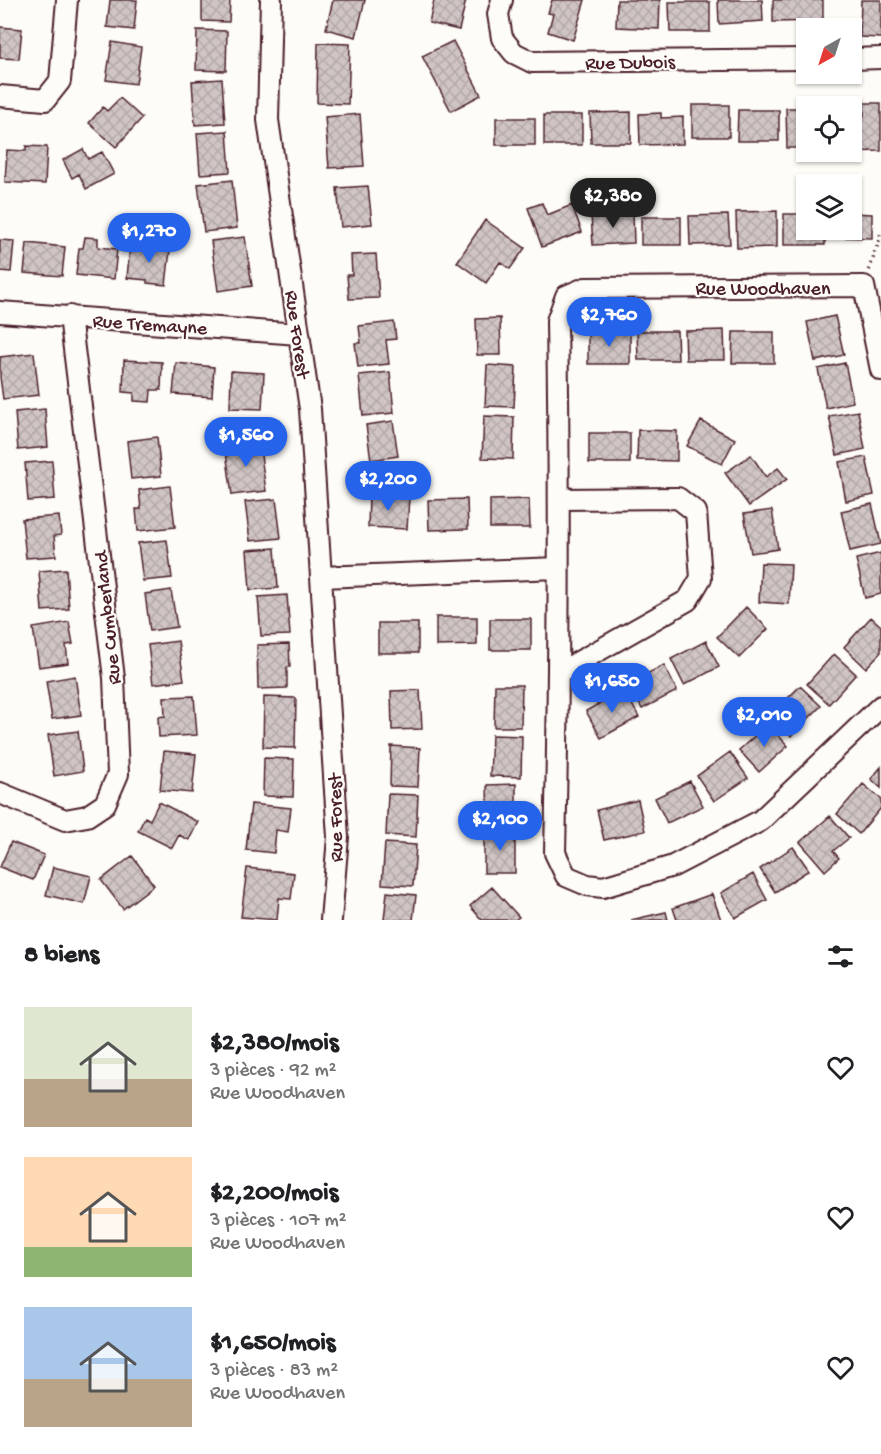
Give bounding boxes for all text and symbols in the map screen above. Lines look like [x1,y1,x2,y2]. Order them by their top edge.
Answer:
north arrow [796,18,862,84]
map controls [796,18,862,240]
street label: Rue Dubois [585,52,676,77]
button: locate [796,96,862,162]
button: layers [796,174,862,240]
pin: $2,380 [564,178,662,229]
text: $2,380 [584,186,642,209]
pin: $1,270 [100,213,198,264]
text: $1,270 [122,221,176,244]
street label: Rue Woodhaven [696,279,831,302]
street label: Rue Forest [278,289,313,382]
pin: $2,760 [560,297,658,348]
text: $2,760 [581,305,637,328]
street label: Rue Tremayne [92,311,209,342]
pin: $1,560 [197,417,295,468]
text: $1,560 [218,425,274,448]
pin: $2,200 [339,461,437,512]
text: $2,200 [359,469,417,492]
street label: Rue Cumberland [91,548,128,685]
pin: $1,650 [563,663,661,714]
text: $1,650 [584,671,640,694]
pin: $2,010 [715,697,813,748]
text: $2,010 [736,705,792,728]
street label: Rue Forest [325,772,350,862]
pin: $2,100 [451,801,549,852]
text: $2,100 [472,809,528,832]
icon: filters [824,940,857,973]
text: 8 biens [24,941,99,972]
text: $2,380/mois [210,1029,339,1060]
icon: home [72,1031,144,1103]
icon: heart [824,1051,857,1084]
text: 3 pièces · 92 m² [210,1060,337,1083]
text: Rue Woodhaven [210,1083,345,1106]
text: $2,200/mois [210,1179,338,1210]
icon: home [72,1181,144,1253]
icon: heart [824,1201,857,1234]
text: 3 pièces · 107 m² [210,1210,347,1233]
text: Rue Woodhaven [210,1233,345,1256]
text: $1,650/mois [210,1329,335,1360]
icon: home [72,1331,144,1403]
icon: heart [824,1351,857,1384]
text: 3 pièces · 83 m² [210,1360,338,1383]
text: Rue Woodhaven [210,1383,345,1406]

